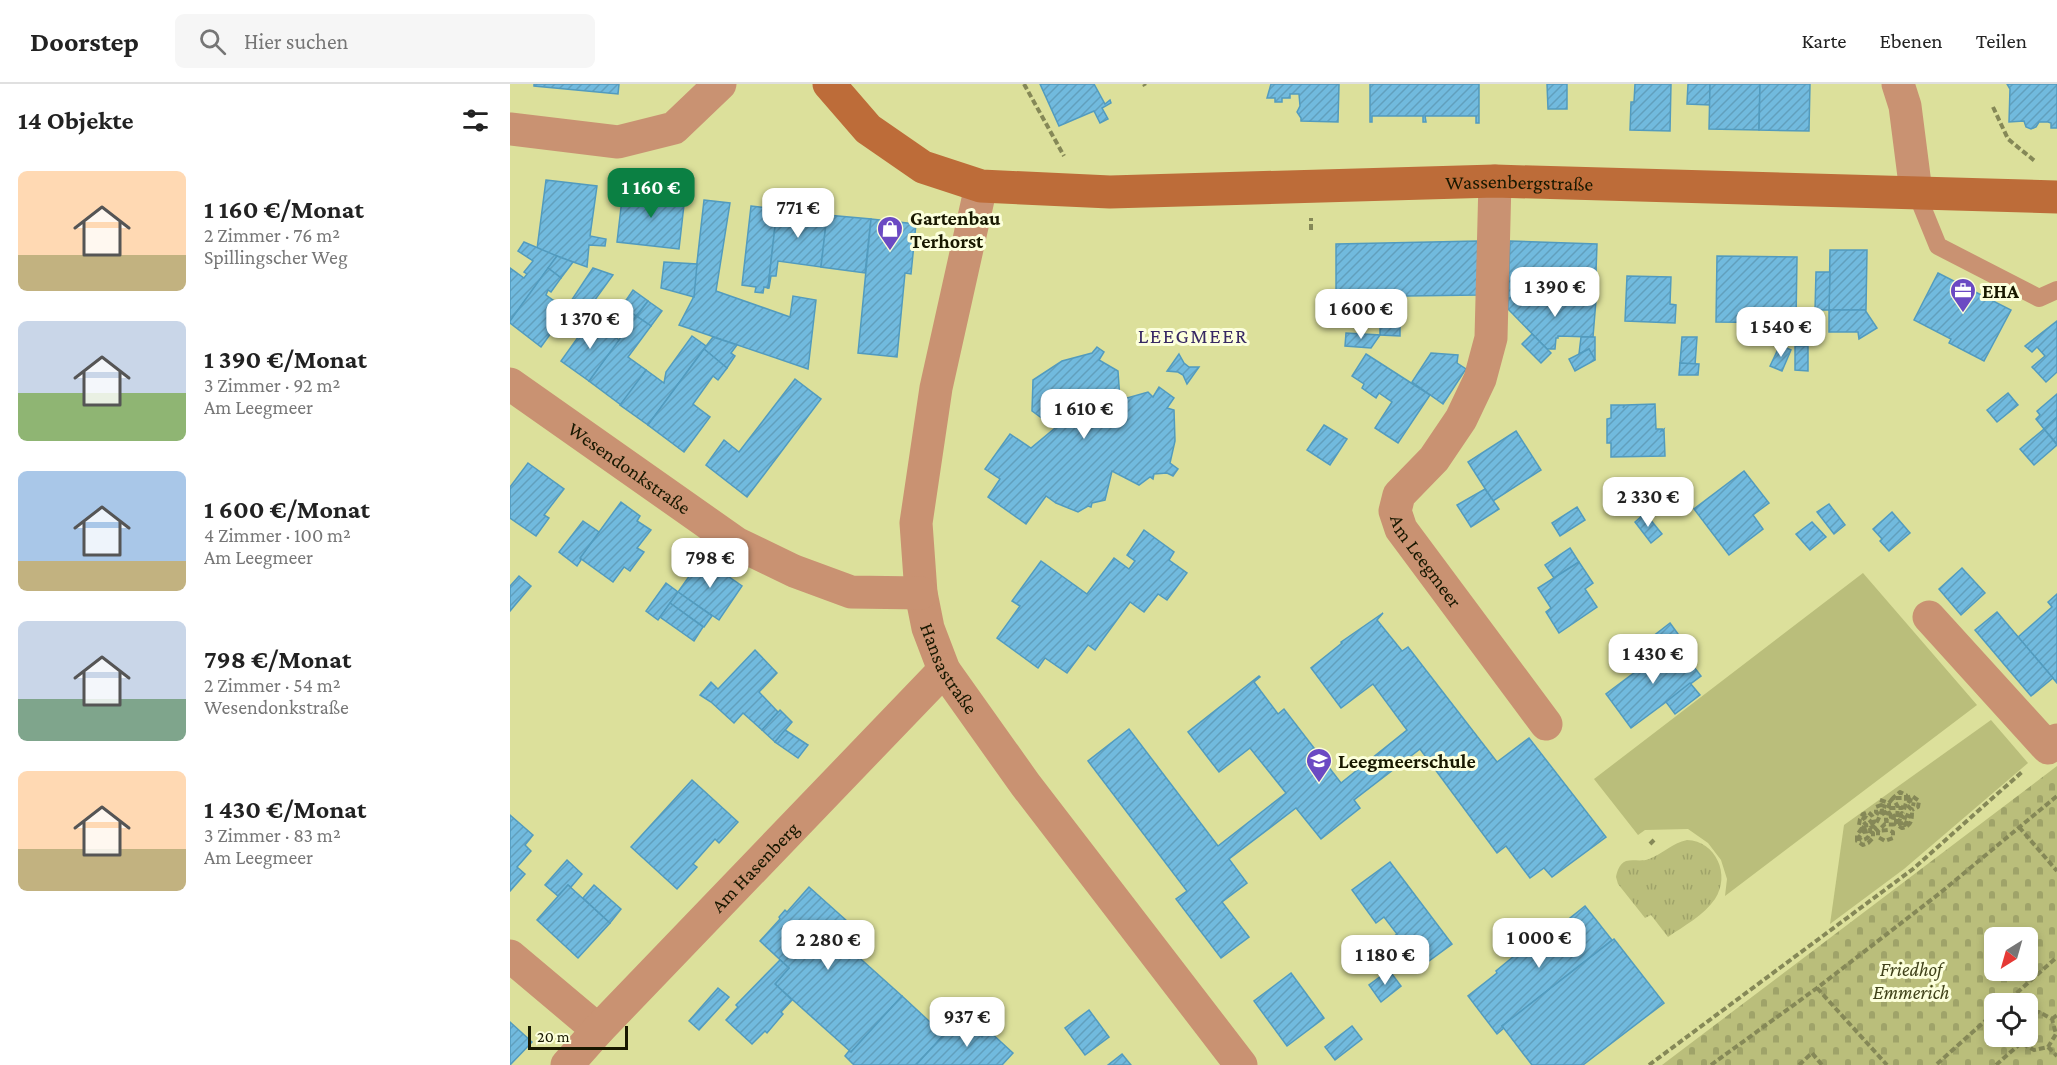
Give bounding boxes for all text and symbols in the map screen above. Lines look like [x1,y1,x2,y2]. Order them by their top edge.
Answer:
search box [175,14,595,68]
icon: search [196,25,229,58]
text: Doorstep [30,26,139,57]
text: Hier suchen [244,29,348,54]
text: Karte [1801,29,1847,53]
text: Ebenen [1880,29,1943,53]
text: Teilen [1976,29,2027,53]
icon: filters [459,104,492,137]
text: 14 Objekte [18,106,134,135]
pin: 1 160 € [596,168,706,219]
street label: Wassenbergstraße [1445,170,1594,195]
text: 1 160 € [622,176,680,198]
pin: 771 € [756,188,840,239]
icon: home [66,195,138,267]
text: 1 160 €/Monat [204,195,364,224]
text: 771 € [776,196,820,218]
place label: Gartenbau Terhorst [910,207,1001,252]
shop icon: Gartenbau Terhorst [875,214,905,252]
text: 2 Zimmer · 76 m² [204,224,340,246]
text: Spillingscher Weg [204,246,348,268]
pin: 1 390 € [1500,267,1610,318]
text: 1 390 € [1524,275,1586,297]
office icon: EHA [1948,276,1978,314]
place label: EHA [1982,280,2020,302]
pin: 1 600 € [1306,289,1416,340]
text: 1 600 € [1329,297,1393,319]
pin: 1 370 € [535,299,645,350]
text: 1 370 € [560,307,620,329]
pin: 1 540 € [1726,307,1836,358]
text: 1 540 € [1750,315,1812,337]
district label: LEEGMEER [1138,324,1248,348]
icon: home [66,345,138,417]
text: 1 390 €/Monat [204,345,367,374]
text: 3 Zimmer · 92 m² [204,374,340,396]
pin: 1 610 € [1029,389,1139,440]
text: Am Leegmeer [204,396,313,418]
text: 1 610 € [1055,397,1113,419]
street label: Wesendonkstraße [564,417,695,519]
pin: 2 330 € [1593,477,1703,528]
text: 2 330 € [1617,485,1679,507]
icon: home [66,495,138,567]
text: 1 600 €/Monat [204,495,370,524]
street label: Am Leegmeer [1386,512,1466,612]
text: 4 Zimmer · 100 m² [204,524,351,546]
pin: 798 € [668,538,752,589]
text: Am Leegmeer [204,546,313,568]
text: 798 € [685,546,735,568]
street label: Hansastraße [916,620,983,718]
pin: 1 430 € [1598,634,1708,685]
text: 1 430 € [1623,642,1683,664]
icon: home [66,645,138,717]
text: 798 €/Monat [204,645,351,674]
text: 2 Zimmer · 54 m² [204,674,341,696]
text: Wesendonkstraße [204,696,349,718]
school or university icon: Leegmeerschule [1304,746,1334,784]
place label: Leegmeerschule [1338,750,1476,772]
icon: home [66,795,138,867]
text: 1 430 €/Monat [204,795,366,824]
street label: Am Hasenberg [706,817,804,917]
text: 3 Zimmer · 83 m² [204,824,341,846]
text: Am Leegmeer [204,846,313,868]
pin: 1 000 € [1484,918,1594,969]
pin: 2 280 € [773,920,883,971]
text: 1 000 € [1507,926,1571,948]
north arrow [1984,927,2038,981]
map controls [1984,927,2038,1047]
text: 2 280 € [796,928,861,950]
pin: 1 180 € [1330,935,1440,986]
text: 1 180 € [1355,943,1415,965]
park label: Friedhof Emmerich [1873,958,1949,1003]
button: locate [1984,993,2038,1047]
pin: 937 € [925,997,1009,1048]
text: 937 € [944,1005,990,1027]
scale bar [528,1023,628,1050]
text: 20 m [537,1028,570,1045]

